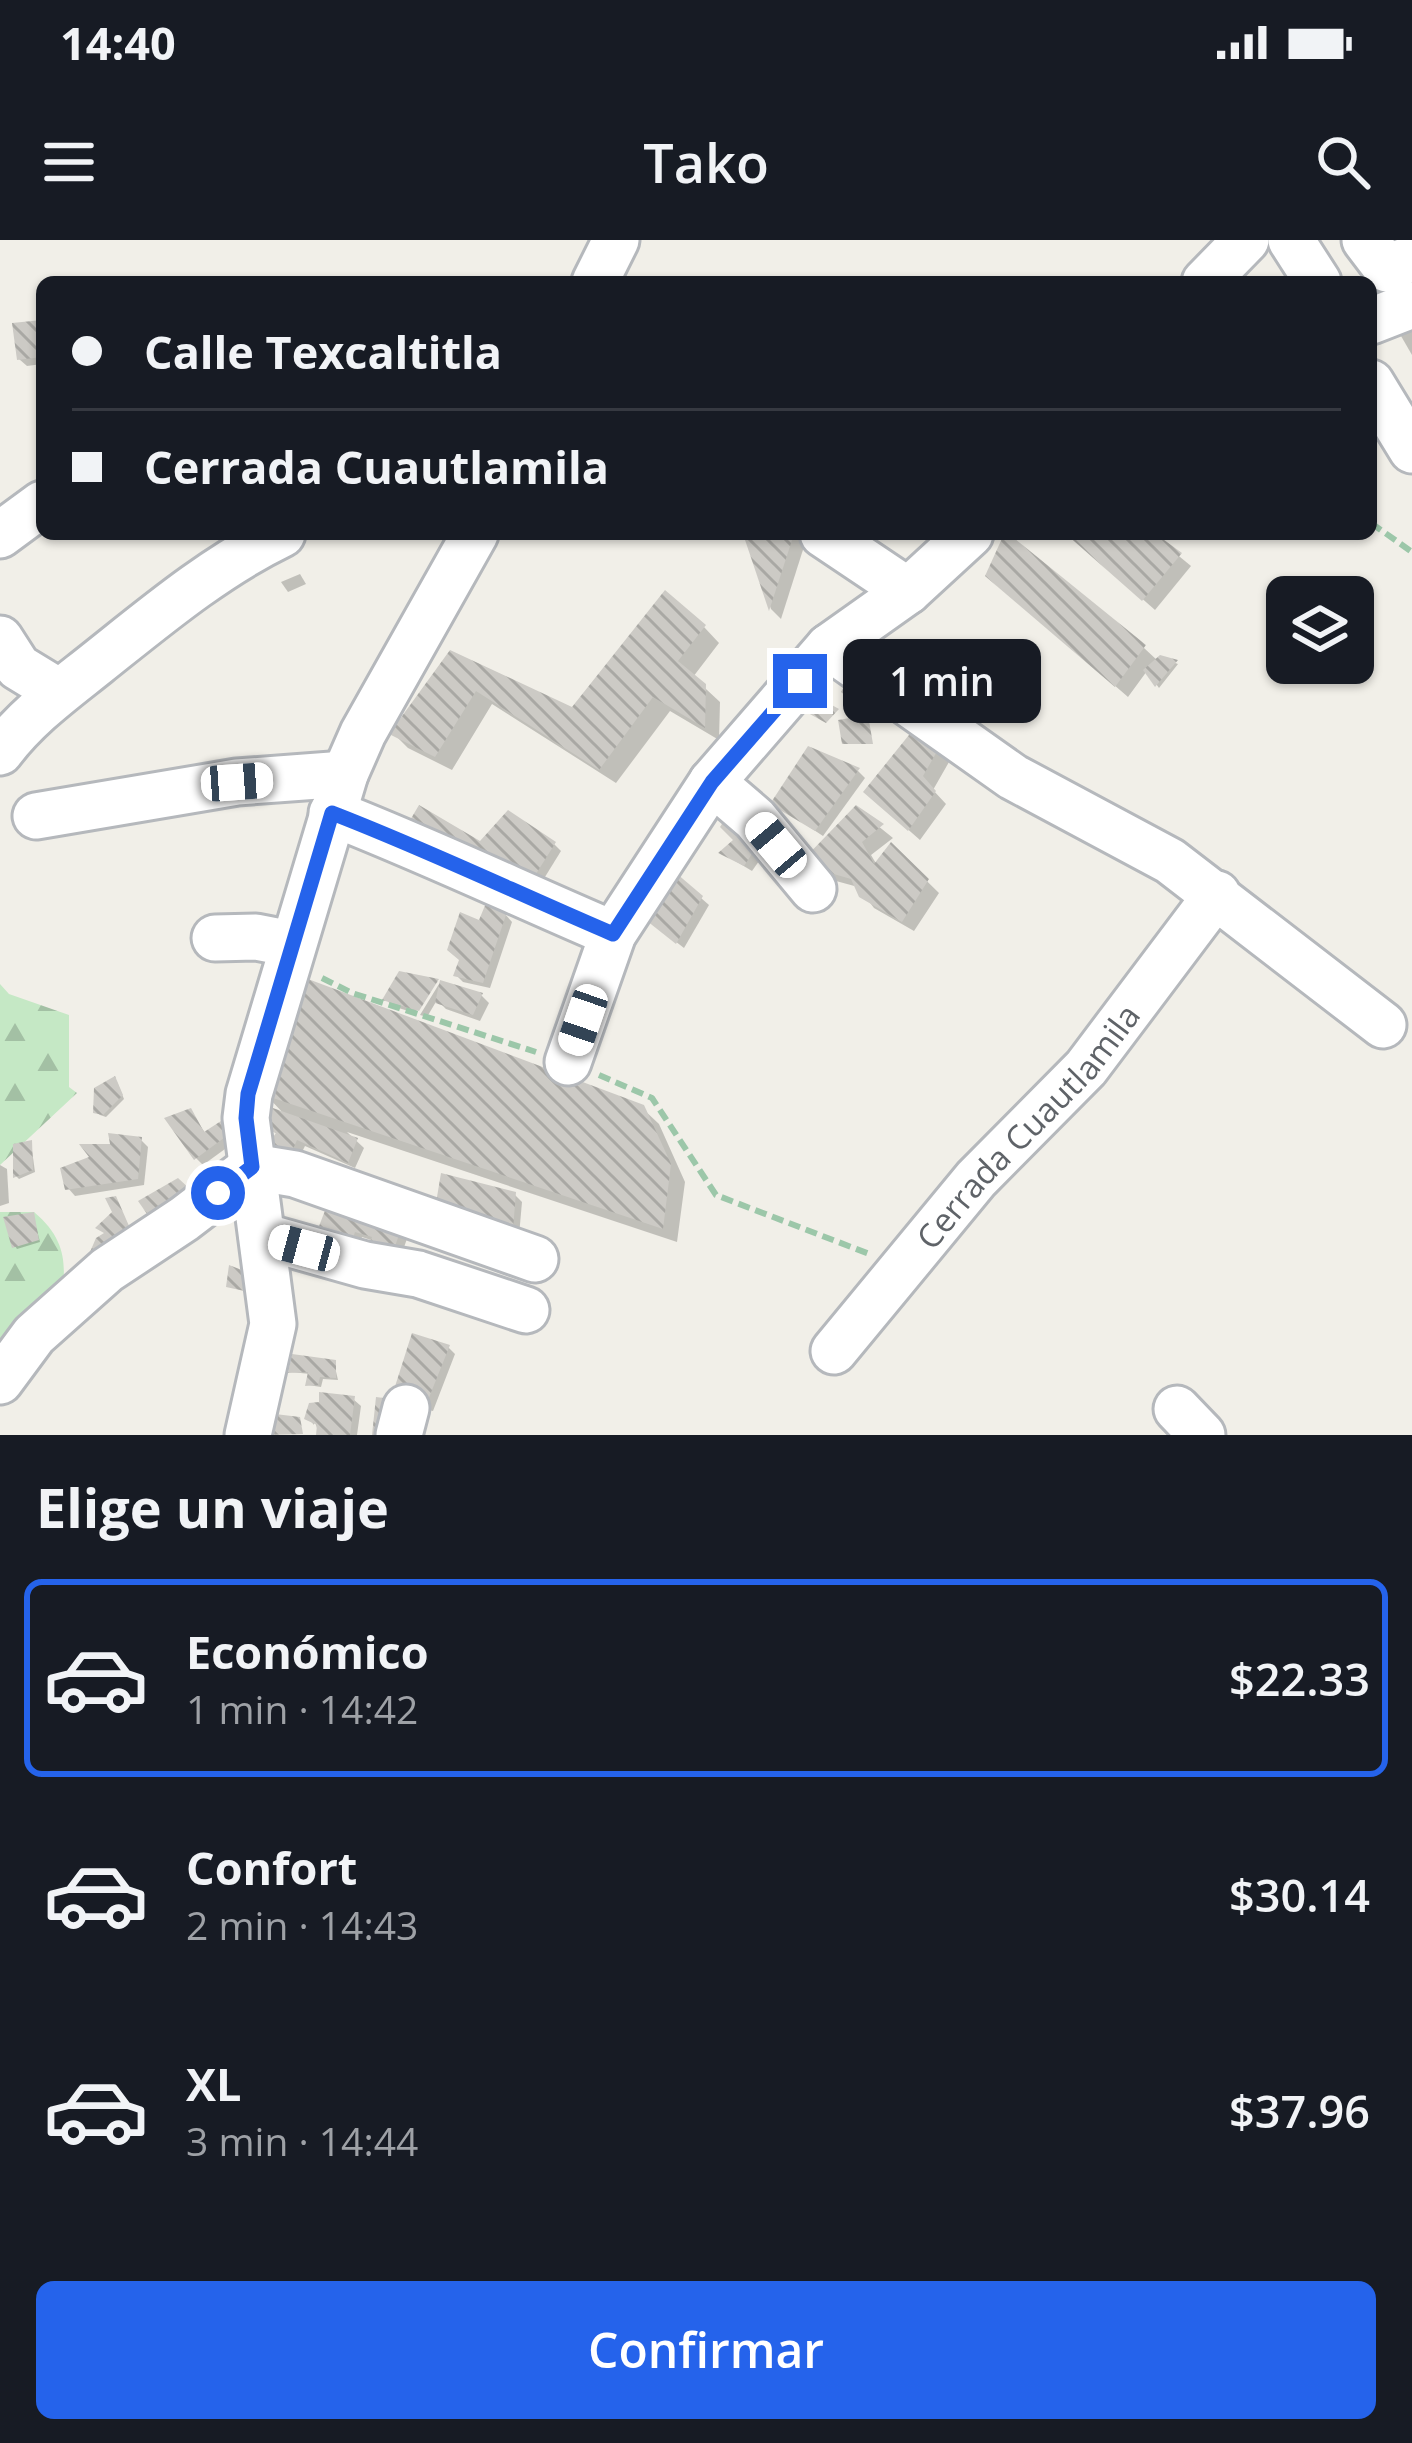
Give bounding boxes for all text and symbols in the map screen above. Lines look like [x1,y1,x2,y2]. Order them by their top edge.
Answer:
text: 14:40 [60,12,176,73]
text: Tako [643,125,769,199]
icon: menu [36,129,102,195]
icon: search [1310,129,1376,195]
text: Calle Texcaltitla [144,321,502,382]
text: Cerrada Cuautlamila [144,436,609,497]
map controls [1266,576,1374,684]
button: layers [1266,576,1374,684]
callout: 1 min [842,639,1040,723]
route end [773,654,827,708]
text: 1 min [889,654,995,707]
car [200,762,274,802]
car [739,806,813,884]
car [554,980,612,1060]
street label: Cerrada Cuautlamila [905,994,1149,1258]
route start [191,1166,245,1220]
car [265,1221,343,1275]
text: Elige un viaje [36,1470,389,1544]
text: Económico [186,1621,429,1682]
icon: car [42,1624,150,1732]
text: $22.33 [1229,1648,1370,1709]
text: 1 min · 14:42 [186,1682,418,1735]
text: Confort [186,1837,357,1898]
icon: car [42,1840,150,1948]
text: $30.14 [1229,1864,1370,1925]
text: 2 min · 14:43 [186,1898,418,1951]
text: XL [186,2053,241,2114]
icon: car [42,2056,150,2164]
text: $37.96 [1229,2080,1370,2141]
text: 3 min · 14:44 [186,2114,418,2167]
button: Confirmar [36,2281,1376,2419]

